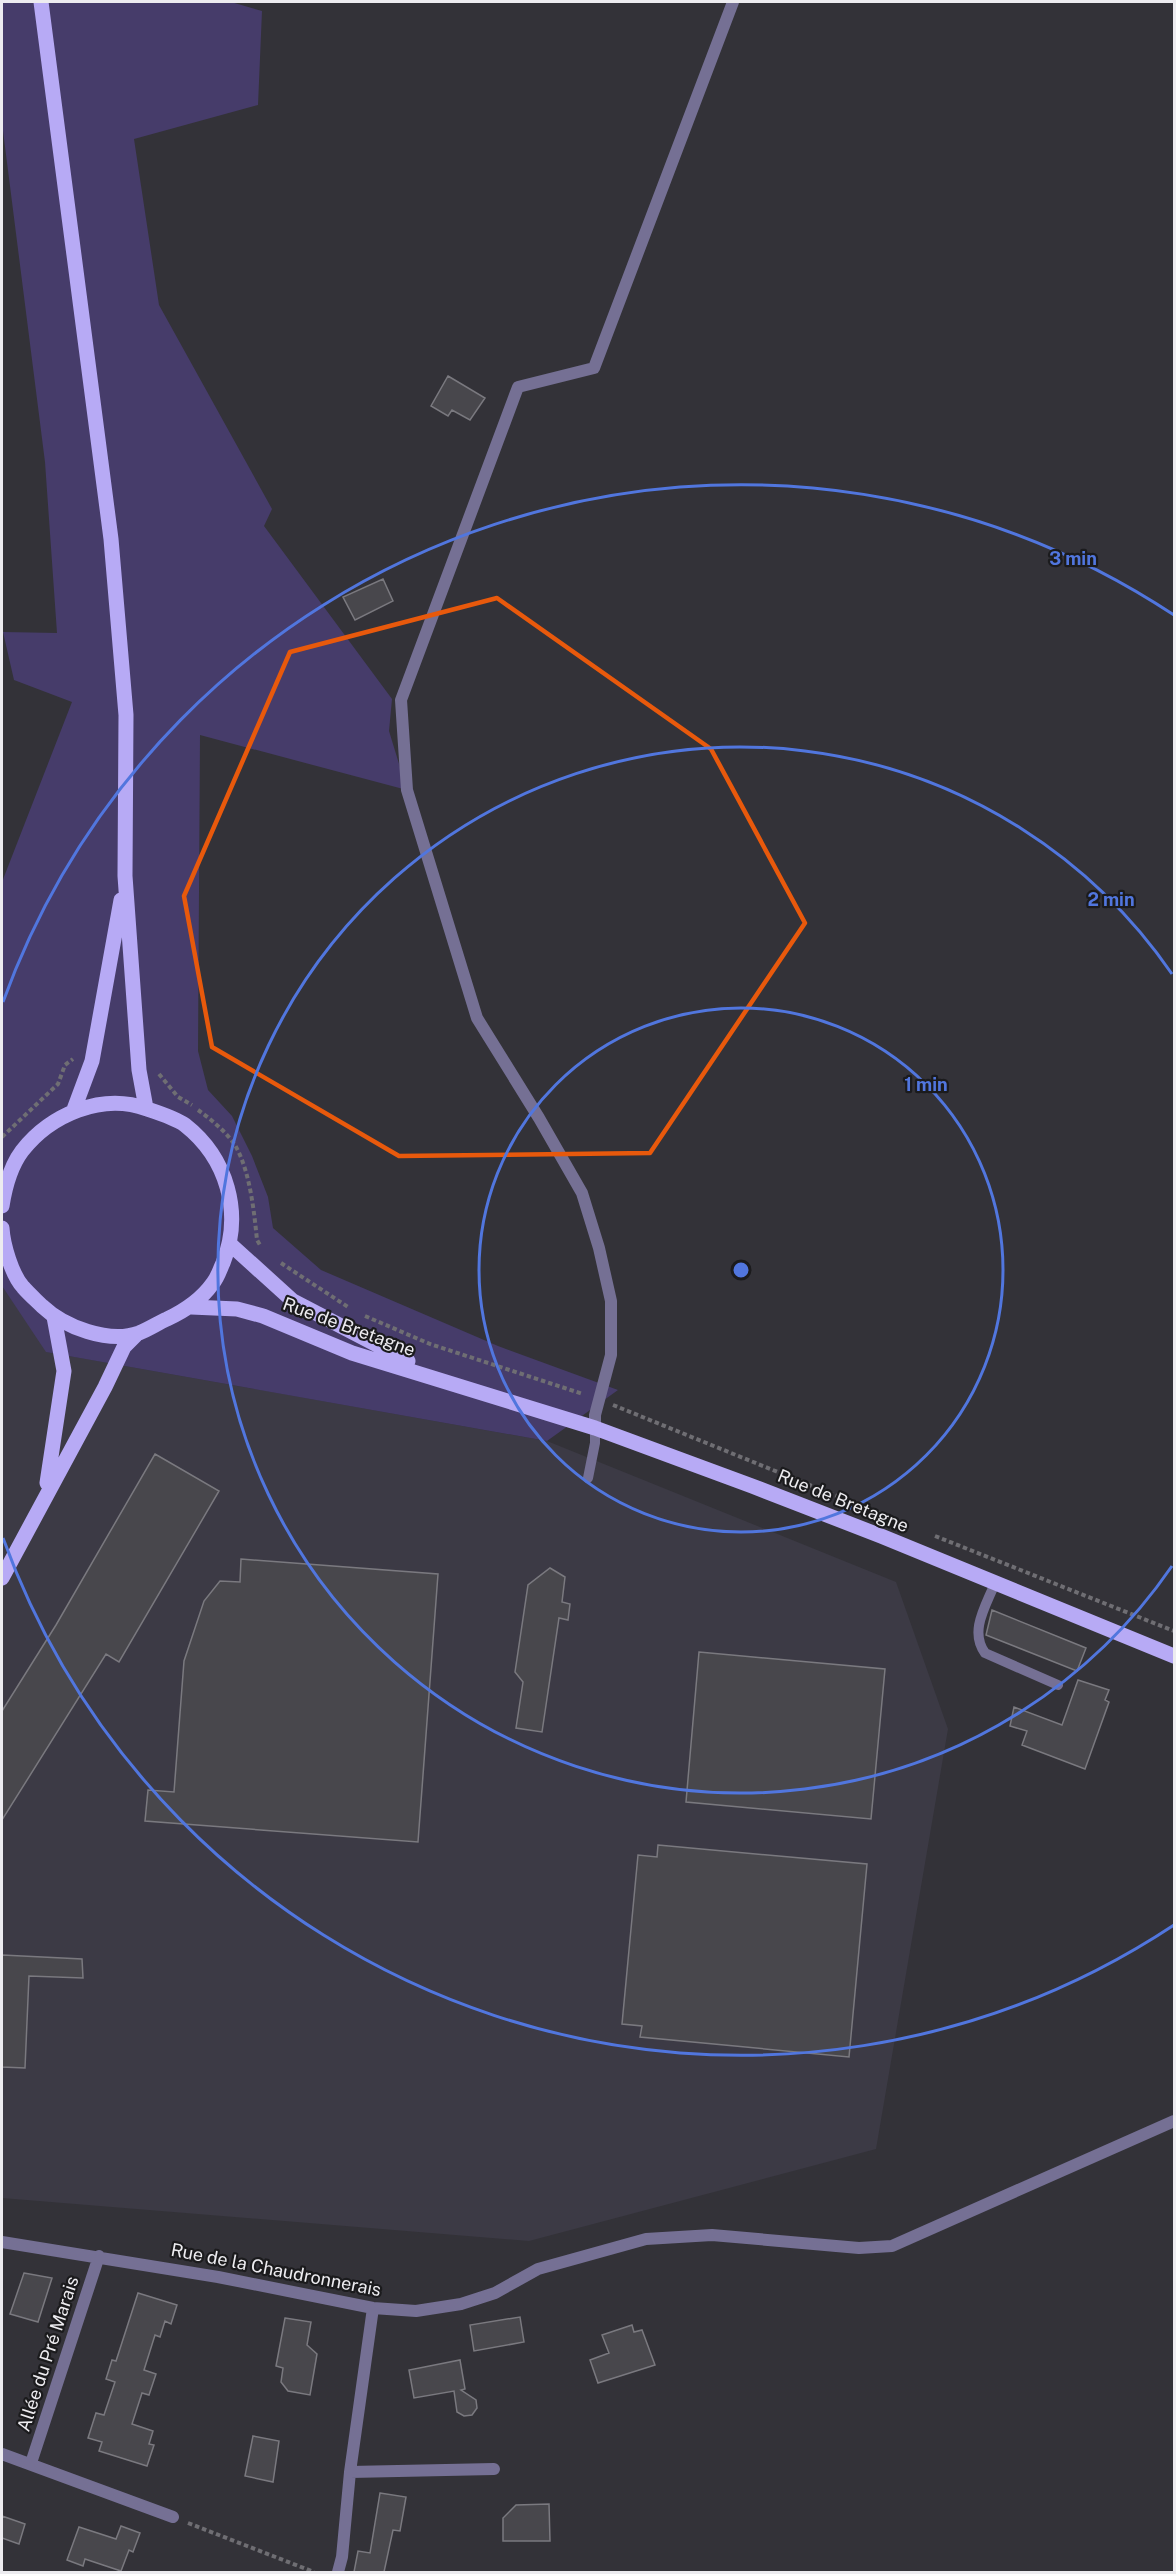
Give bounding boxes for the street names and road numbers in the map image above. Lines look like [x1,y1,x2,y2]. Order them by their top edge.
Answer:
street label: Rue de Bretagne [280,1293,418,1360]
street label: Rue de Bretagne [775,1465,912,1536]
street label: Rue de la Chaudronnerais [169,2239,383,2300]
street label: Allée du Pré Marais [13,2274,83,2434]

